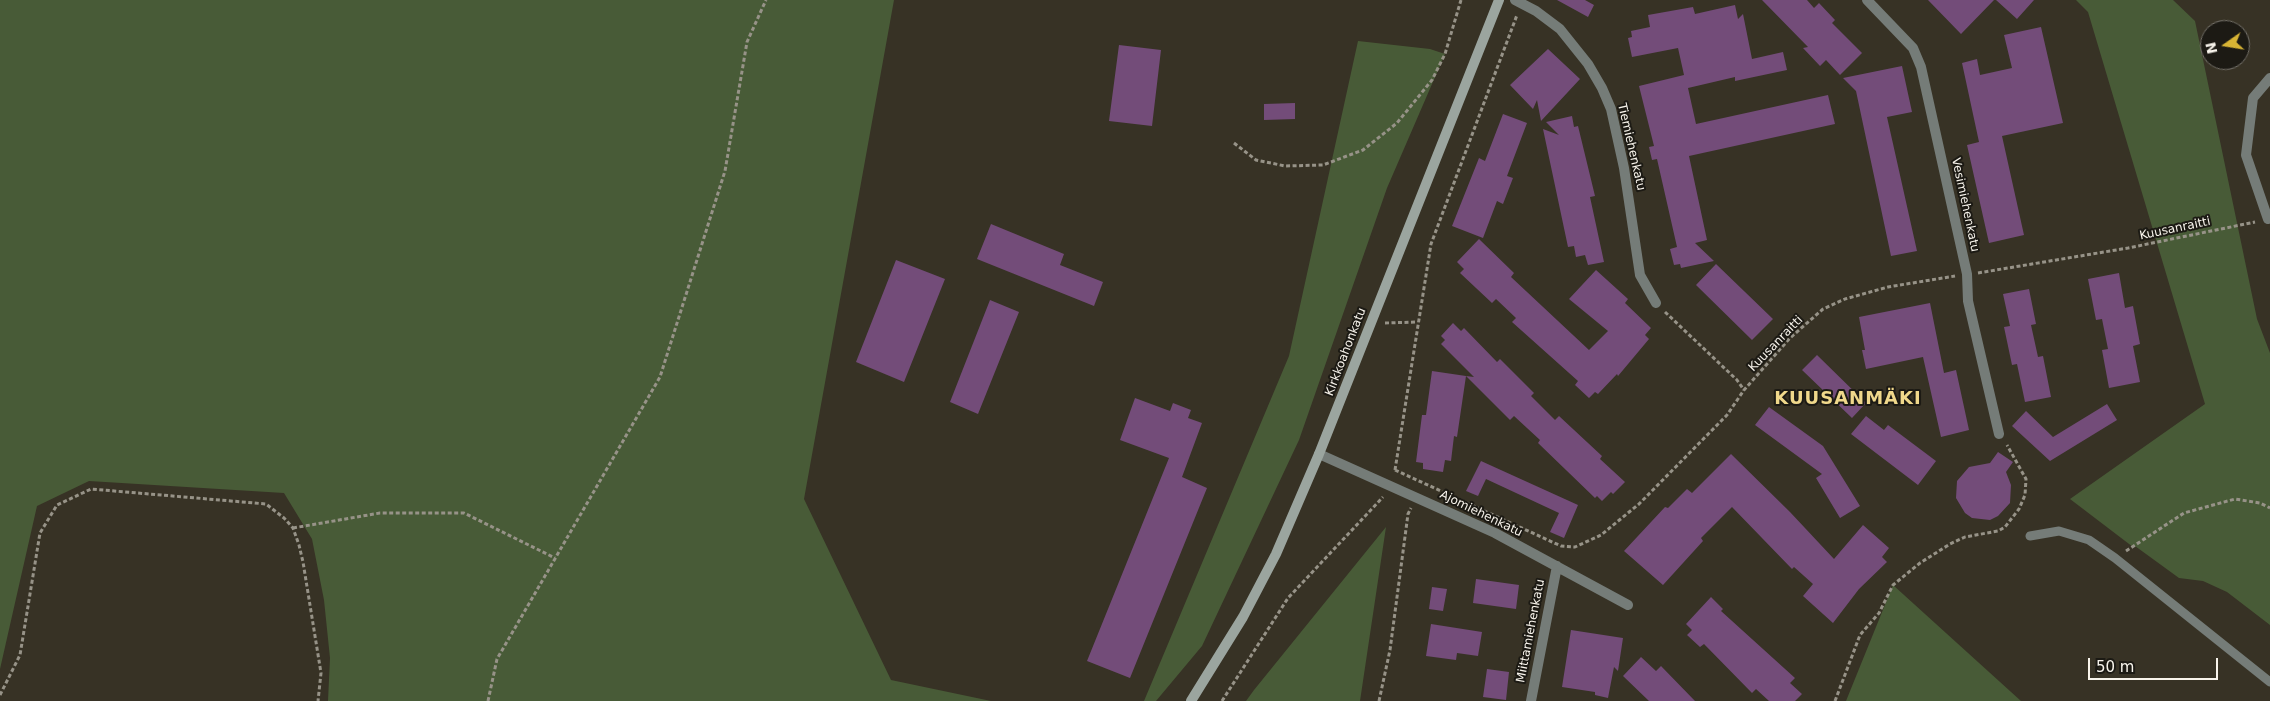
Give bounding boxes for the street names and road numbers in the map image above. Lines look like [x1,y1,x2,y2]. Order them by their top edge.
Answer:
street label: Tiemiehenkatu [1614,102,1648,192]
street label: Vesimiehenkatu [1948,157,1982,253]
street label: Kuusanraitti [2138,214,2212,244]
street label: Kirkkoahonkatu [1323,306,1369,398]
street label: Kuusanraitti [1746,313,1806,375]
street label: Ajomiehenkatu [1437,488,1525,540]
street label: Miittamiehenkatu [1514,578,1548,684]

